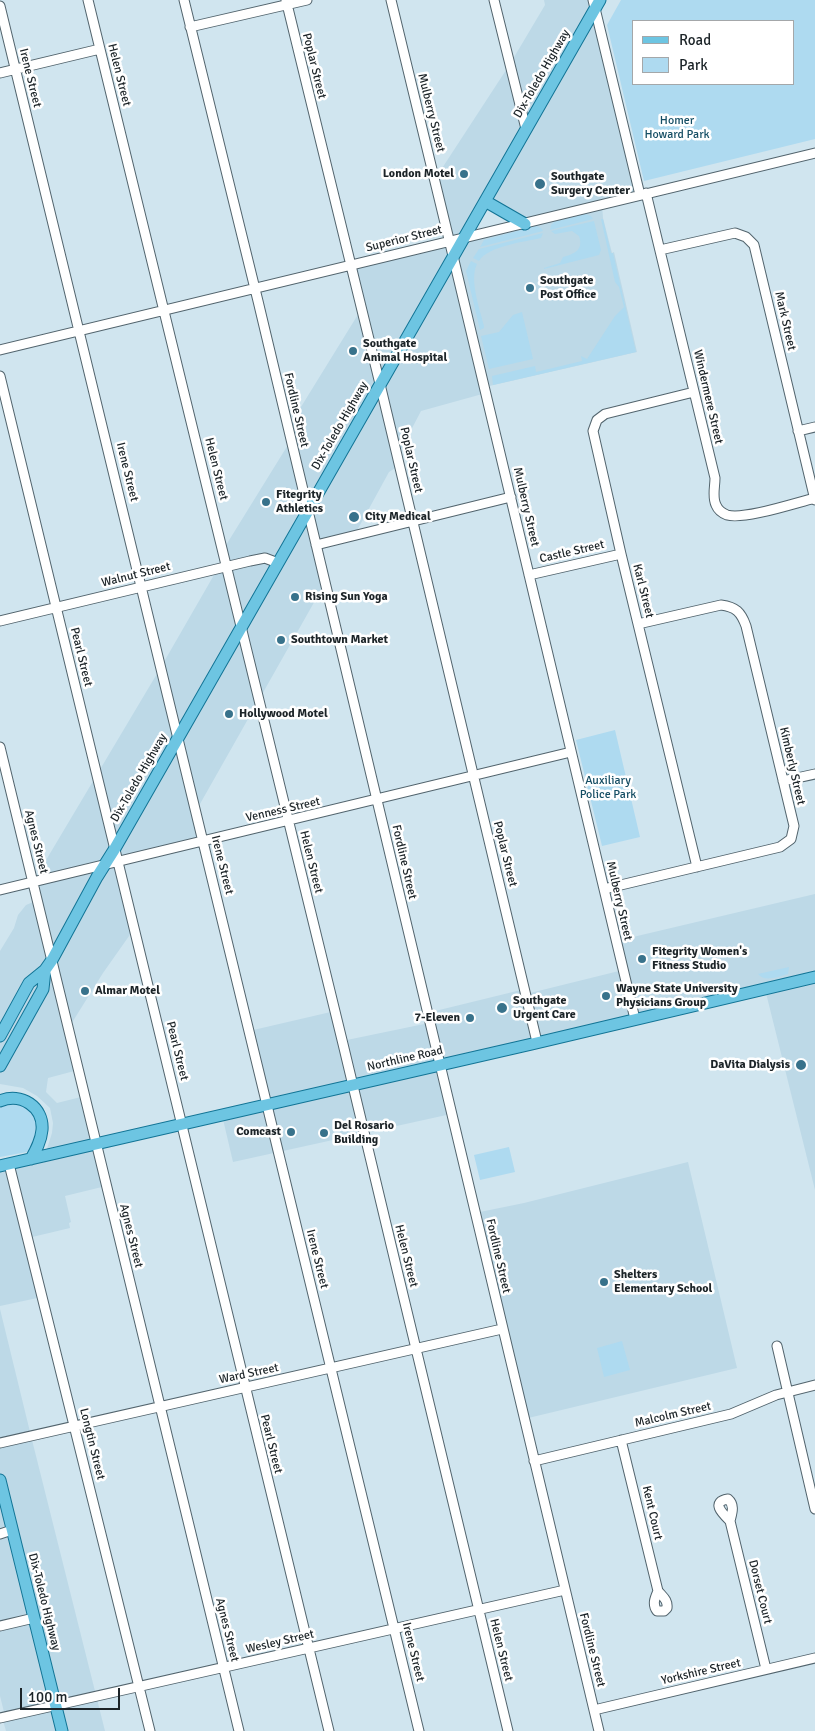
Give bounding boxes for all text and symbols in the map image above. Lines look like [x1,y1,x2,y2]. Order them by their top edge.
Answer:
legend [632,20,795,85]
street label: Dix-Toledo Highway [511,27,573,121]
text: Road [679,31,711,49]
street label: Poplar Street [299,32,329,100]
street label: Helen Street [104,42,134,108]
street label: Irene Street [16,47,44,109]
text: Park [679,56,708,74]
street label: Mulberry Street [414,72,448,154]
park label: Homer Howard Park [644,114,710,142]
place label: London Motel [383,167,454,181]
marker: London Motel [458,168,470,180]
place label: Southgate Surgery Center [551,170,630,198]
marker: Southgate Surgery Center [533,177,547,191]
street label: Superior Street [364,223,444,255]
place label: Southgate Post Office [540,274,596,302]
marker: Southgate Post Office [524,282,536,294]
street label: Mark Street [771,290,799,352]
place label: Southgate Animal Hospital [363,337,447,365]
marker: Southgate Animal Hospital [347,345,359,357]
street label: Windermere Street [690,348,726,446]
street label: Fordline Street [280,371,312,449]
street label: Dix-Toledo Highway [309,379,371,473]
street label: Poplar Street [396,426,426,494]
street label: Helen Street [201,436,231,502]
street label: Irene Street [113,441,141,503]
street label: Mulberry Street [510,466,542,548]
place label: Fitegrity Athletics [276,488,323,516]
marker: Fitegrity Athletics [260,496,272,508]
marker: City Medical [347,510,361,524]
place label: City Medical [365,510,431,524]
street label: Castle Street [538,538,606,566]
street label: Walnut Street [100,559,172,591]
street label: Karl Street [629,563,657,619]
place label: Rising Sun Yoga [305,590,388,604]
marker: Rising Sun Yoga [289,591,301,603]
street label: Pearl Street [67,626,95,688]
place label: Southtown Market [291,633,388,647]
marker: Southtown Market [275,634,287,646]
place label: Hollywood Motel [239,707,328,721]
marker: Hollywood Motel [223,708,235,720]
street label: Kimberly Street [776,726,808,806]
street label: Dix-Toledo Highway [108,731,170,825]
park label: Auxiliary Police Park [580,774,636,802]
street label: Venness Street [244,794,322,826]
street label: Agnes Street [21,809,51,875]
street label: Poplar Street [490,820,520,888]
street label: Fordline Street [388,823,420,901]
street label: Helen Street [296,829,326,895]
street label: Irene Street [208,834,236,896]
street label: Mulberry Street [603,860,635,942]
place label: Fitegrity Women's Fitness Studio [652,945,747,973]
marker: Fitegrity Women's Fitness Studio [636,953,648,965]
place label: Wayne State University Physicians Group [616,982,738,1010]
place label: Almar Motel [95,984,160,998]
marker: Almar Motel [79,985,91,997]
marker: Wayne State University Physicians Group [600,990,612,1002]
place label: Southgate Urgent Care [513,994,576,1022]
marker: Southgate Urgent Care [495,1001,509,1015]
place label: 7-Eleven [414,1011,460,1025]
marker: 7-Eleven [464,1012,476,1024]
street label: Pearl Street [163,1020,191,1082]
street label: Northline Road [366,1043,444,1075]
place label: DaVita Dialysis [710,1058,790,1072]
marker: DaVita Dialysis [794,1058,808,1072]
place label: Del Rosario Building [334,1119,394,1147]
place label: Comcast [236,1125,281,1139]
marker: Comcast [285,1126,297,1138]
marker: Del Rosario Building [318,1127,330,1139]
street label: Agnes Street [116,1203,146,1269]
street label: Fordline Street [482,1217,514,1295]
street label: Helen Street [391,1223,421,1289]
street label: Irene Street [303,1228,331,1290]
place label: Shelters Elementary School [614,1268,712,1296]
marker: Shelters Elementary School [598,1276,610,1288]
street label: Ward Street [218,1361,280,1387]
street label: Malcolm Street [633,1399,713,1431]
street label: Longtin Street [76,1407,108,1481]
street label: Pearl Street [257,1413,285,1475]
street label: Kent Court [639,1485,665,1541]
street label: Dix-Toledo Highway [25,1552,63,1652]
street label: Dorset Court [745,1559,775,1625]
street label: Agnes Street [212,1597,242,1663]
street label: Fordline Street [576,1611,608,1689]
street label: Helen Street [486,1617,516,1683]
street label: Irene Street [399,1621,427,1683]
street label: Wesley Street [244,1627,316,1657]
street label: Yorkshire Street [660,1656,742,1688]
scale bar [22,1678,122,1710]
text: 100 m [28,1688,68,1706]

